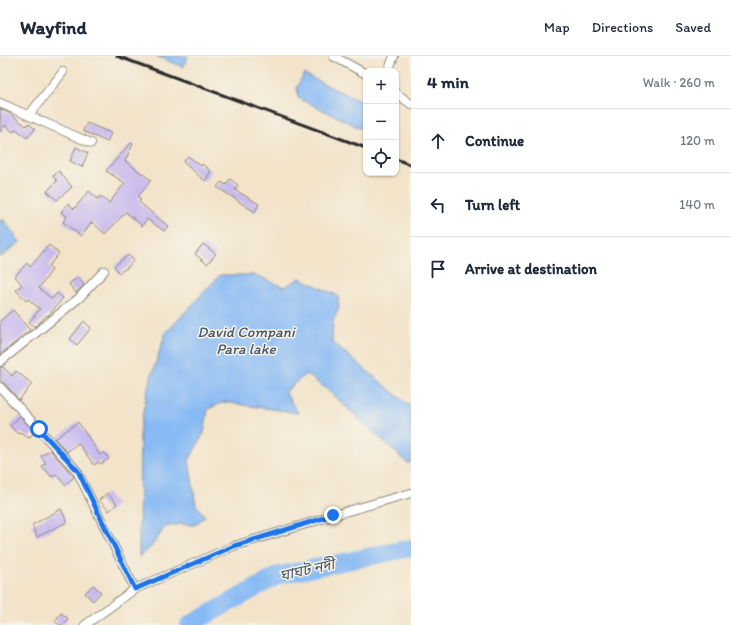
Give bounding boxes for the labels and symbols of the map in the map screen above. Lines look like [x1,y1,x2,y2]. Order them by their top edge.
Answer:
water label: David Compani Para lake [197,323,297,358]
route start [30,420,48,438]
route end [324,506,342,524]
water label: ঘাঘট নদী [278,554,339,585]

